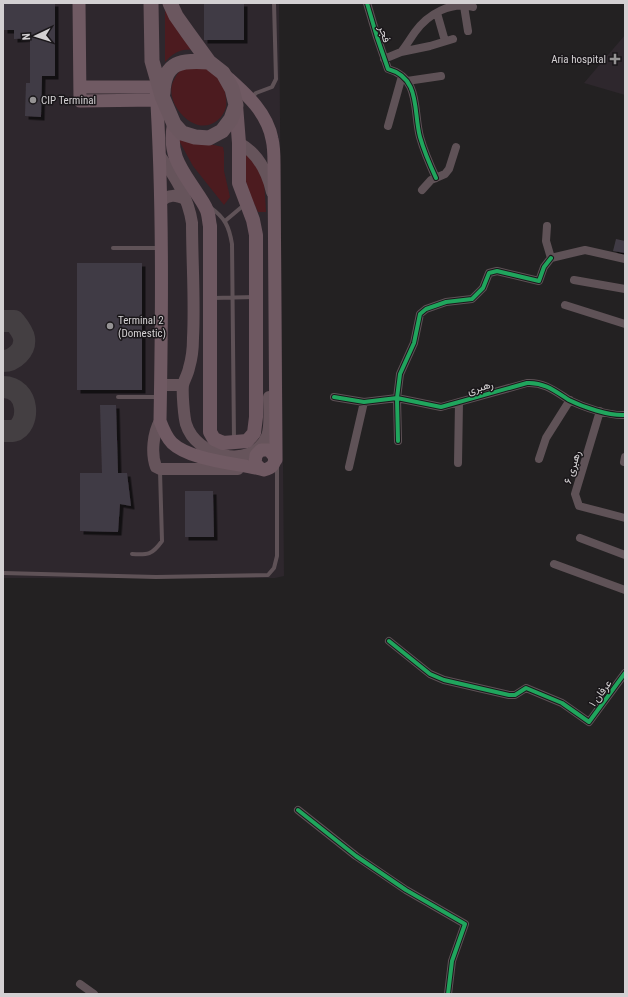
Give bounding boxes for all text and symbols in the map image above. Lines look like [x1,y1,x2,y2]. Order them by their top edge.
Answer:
north arrow [16,16,56,56]
street label: فجر [375,23,393,44]
text: N [20,33,33,40]
place label: Aria hospital [551,53,606,66]
marker: Aria hospital [609,53,621,65]
place label: CIP Terminal [41,94,96,107]
marker: CIP Terminal [28,95,38,105]
place label: Terminal 2 (Domestic) [118,314,166,340]
marker: Terminal 2 (Domestic) [105,321,115,331]
street label: رهبری [466,378,495,397]
street label: رهبری ۶ [561,449,584,485]
street label: عرفان ۱ [586,677,615,709]

